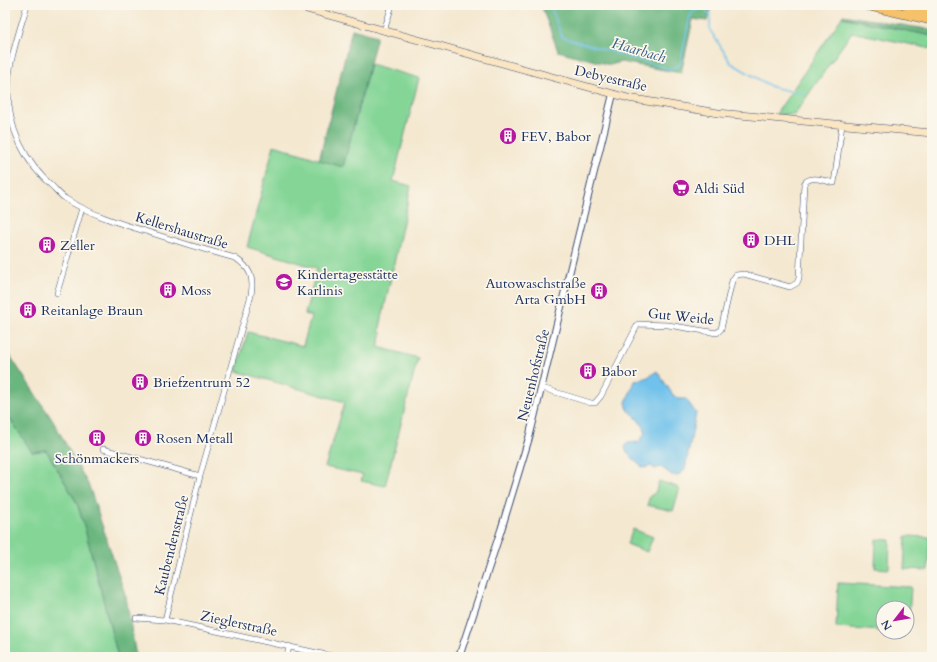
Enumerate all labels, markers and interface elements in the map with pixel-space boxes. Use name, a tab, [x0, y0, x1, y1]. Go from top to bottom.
water label: Haarbach	[610, 33, 669, 67]
street label: Debyestraße	[573, 61, 649, 96]
building icon: FEV, Babor	[498, 126, 518, 146]
place label: FEV, Babor	[521, 127, 592, 146]
supermarket icon: Aldi Süd	[671, 178, 691, 198]
place label: Aldi Süd	[694, 179, 745, 198]
street label: Kellershaustraße	[133, 207, 231, 254]
building icon: DHL	[741, 230, 761, 250]
place label: DHL	[764, 231, 796, 250]
building icon: Zeller	[37, 235, 57, 255]
place label: Zeller	[60, 236, 96, 255]
place label: Kindertagesstätte Karlinis	[297, 265, 398, 300]
school or university icon: Kindertagesstätte Karlinis	[274, 272, 294, 292]
place label: Autowaschstraße Arta GmbH	[485, 274, 586, 309]
building icon: Moss	[158, 280, 178, 300]
place label: Moss	[181, 281, 211, 300]
building icon: Autowaschstraße Arta GmbH	[589, 281, 609, 301]
building icon: Reitanlage Braun	[18, 300, 38, 320]
place label: Reitanlage Braun	[41, 301, 143, 320]
street label: Gut Weide	[647, 304, 715, 329]
street label: Neuenhofstraße	[513, 327, 554, 423]
building icon: Babor	[578, 361, 598, 381]
place label: Babor	[601, 362, 638, 381]
building icon: Briefzentrum 52	[130, 372, 150, 392]
place label: Briefzentrum 52	[153, 373, 250, 392]
building icon: Schönmackers	[87, 428, 107, 448]
building icon: Rosen Metall	[133, 428, 153, 448]
place label: Rosen Metall	[156, 429, 234, 448]
place label: Schönmackers	[55, 449, 140, 468]
street label: Kaubendenstraße	[150, 493, 193, 597]
north arrow	[875, 600, 915, 640]
street label: Zieglerstraße	[199, 606, 279, 641]
text: N	[878, 617, 896, 633]

